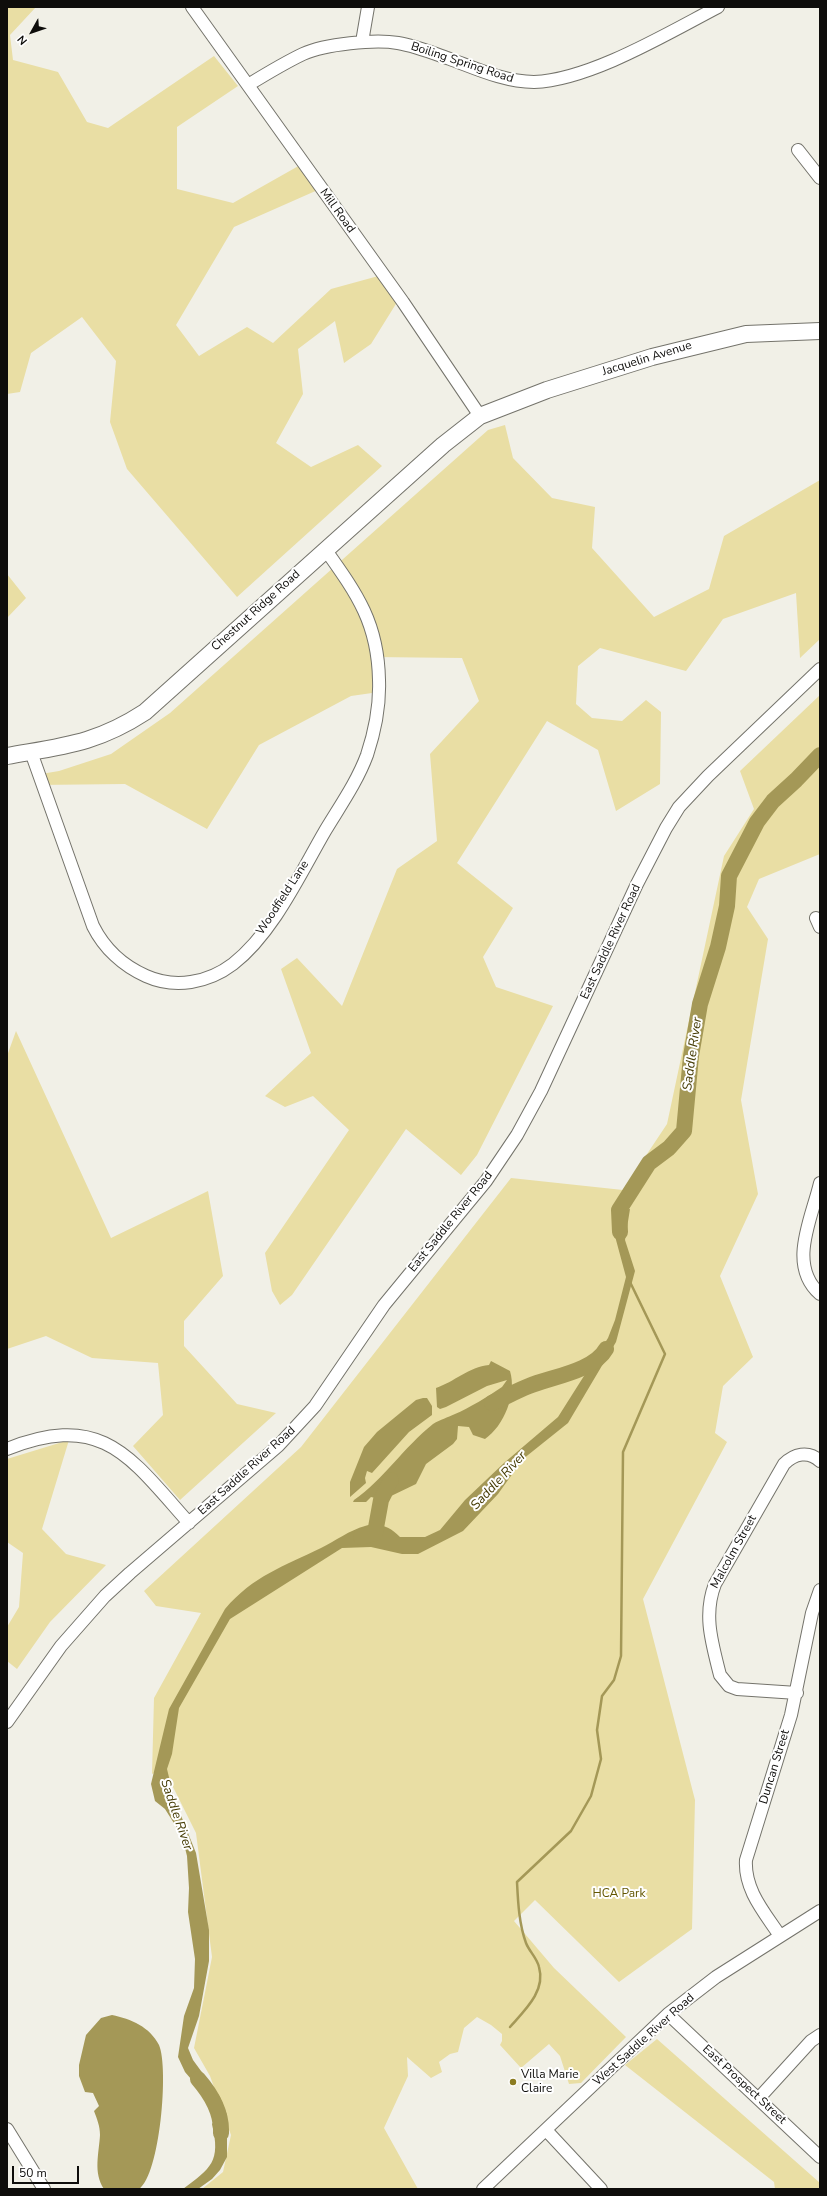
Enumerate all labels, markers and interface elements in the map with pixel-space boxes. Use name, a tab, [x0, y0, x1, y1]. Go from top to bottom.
north arrow	[12, 12, 52, 52]
text: N	[14, 32, 31, 48]
street label: Boiling Spring Road	[409, 40, 515, 86]
street label: Mill Road	[316, 186, 358, 236]
street label: Jacquelin Avenue	[600, 339, 694, 379]
street label: Chestnut Ridge Road	[209, 567, 303, 655]
street label: Woodfield Lane	[254, 858, 312, 938]
street label: East Saddle River Road	[578, 882, 644, 1002]
water label: Saddle River	[680, 1016, 706, 1092]
street label: East Saddle River Road	[406, 1169, 496, 1275]
street label: East Saddle River Road	[196, 1424, 298, 1518]
water label: Saddle River	[468, 1449, 530, 1513]
street label: Malcolm Street	[708, 1513, 760, 1591]
street label: Duncan Street	[757, 1728, 793, 1806]
water label: Saddle River	[157, 1777, 195, 1853]
park label: HCA Park	[593, 1887, 645, 1901]
street label: West Saddle River Road	[590, 1991, 698, 2089]
street label: East Prospect Street	[699, 2042, 789, 2128]
place label: Villa Marie Claire	[521, 2068, 579, 2096]
marker: Villa Marie Claire	[508, 2077, 518, 2087]
scale bar	[14, 2158, 81, 2184]
text: 50 m	[19, 2165, 47, 2181]

